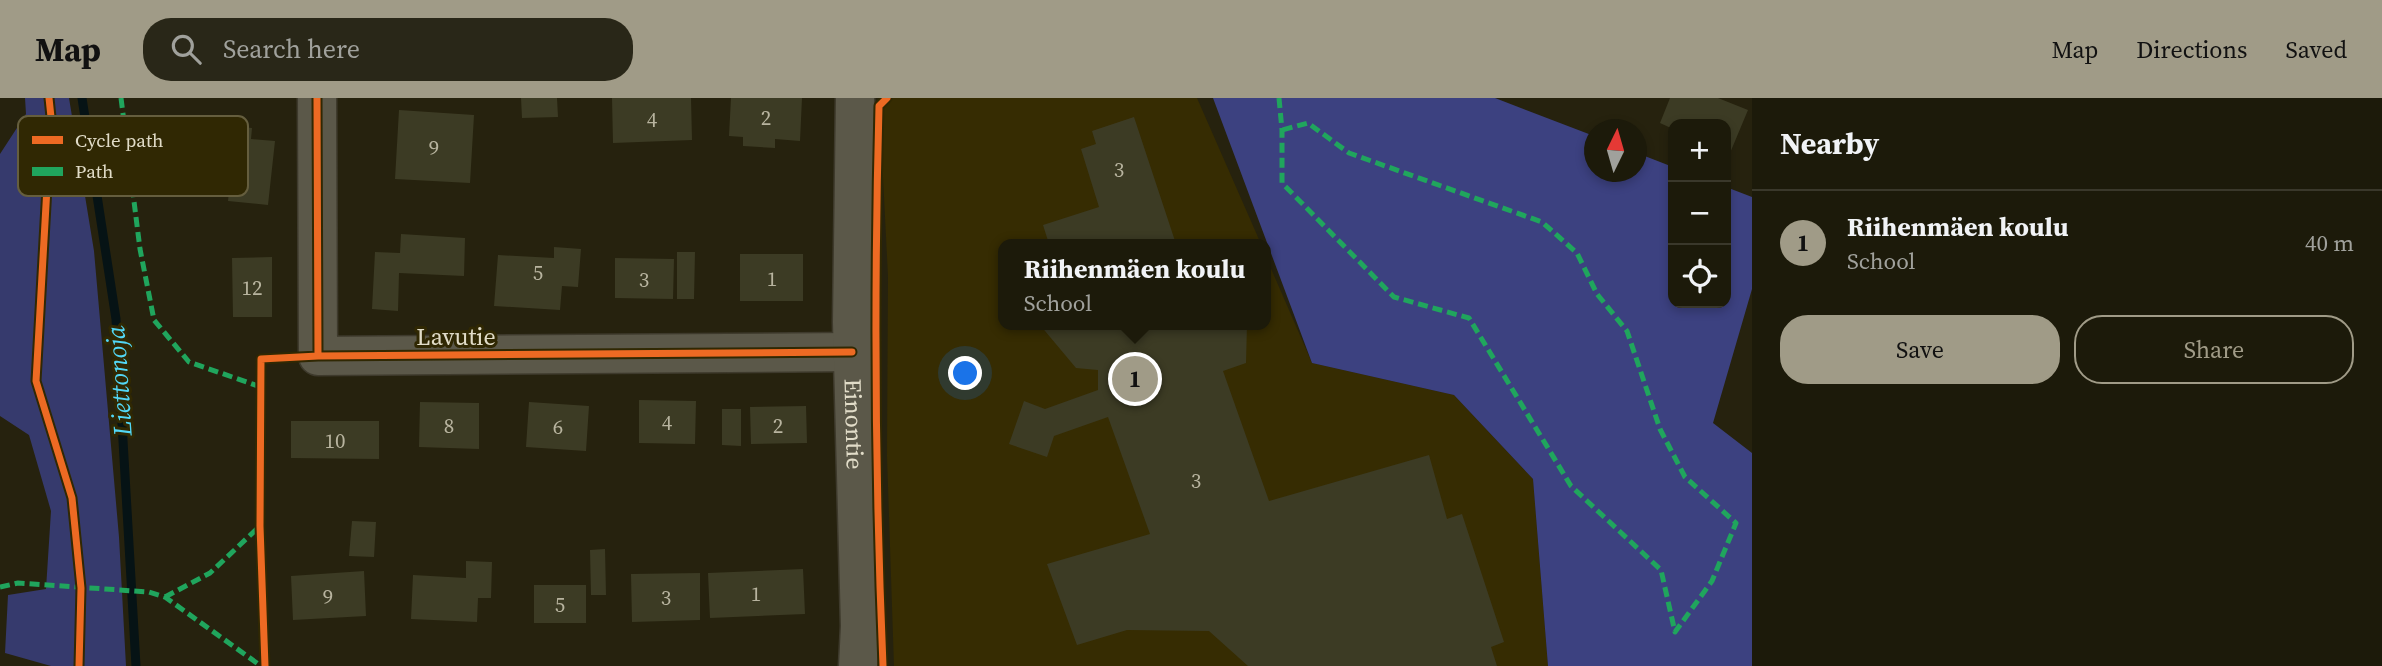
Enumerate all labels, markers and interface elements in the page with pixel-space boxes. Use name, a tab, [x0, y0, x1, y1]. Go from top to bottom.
search box	[143, 18, 633, 81]
text: Map	[35, 27, 101, 72]
icon: search	[167, 30, 205, 68]
text: Search here	[223, 31, 360, 67]
text: Map	[2051, 33, 2098, 66]
text: Directions	[2136, 33, 2247, 66]
text: Saved	[2285, 33, 2347, 66]
house number: 2	[761, 103, 771, 132]
house number: 4	[647, 105, 658, 134]
legend	[18, 116, 248, 196]
north arrow	[1584, 119, 1647, 182]
map controls	[1668, 119, 1731, 308]
button: +	[1668, 119, 1731, 182]
text: Nearby	[1780, 123, 1879, 164]
text: Cycle path	[75, 127, 164, 153]
house number: 9	[429, 133, 439, 162]
house number: 3	[1114, 155, 1124, 184]
text: Path	[75, 158, 113, 184]
button: −	[1668, 182, 1731, 245]
text: Riihenmäen koulu	[1847, 209, 2069, 245]
text: 1	[1797, 227, 1809, 259]
text: 40 m	[2305, 227, 2354, 259]
popup	[998, 239, 1271, 330]
button: locate	[1668, 245, 1731, 308]
text: School	[1847, 245, 1915, 277]
text: Riihenmäen koulu	[1024, 251, 1245, 287]
house number: 5	[533, 258, 543, 287]
house number: 1	[767, 264, 777, 293]
house number: 3	[639, 265, 649, 294]
house number: 12	[242, 273, 263, 302]
text: School	[1024, 287, 1092, 319]
button: Save	[1780, 315, 2060, 384]
button: Share	[2074, 315, 2354, 384]
street label: Lavutie	[416, 320, 496, 353]
water label: Liettonoja	[97, 324, 141, 438]
pin: 1	[1112, 353, 1158, 405]
your location	[948, 356, 982, 390]
street label: Einontie	[837, 378, 872, 470]
house number: 4	[662, 408, 673, 437]
house number: 8	[444, 411, 454, 440]
house number: 2	[773, 411, 783, 440]
house number: 6	[553, 412, 563, 441]
house number: 10	[325, 426, 346, 455]
house number: 3	[1191, 466, 1201, 495]
house number: 1	[751, 579, 761, 608]
house number: 9	[323, 582, 333, 611]
house number: 3	[661, 583, 671, 612]
house number: 5	[555, 590, 565, 619]

